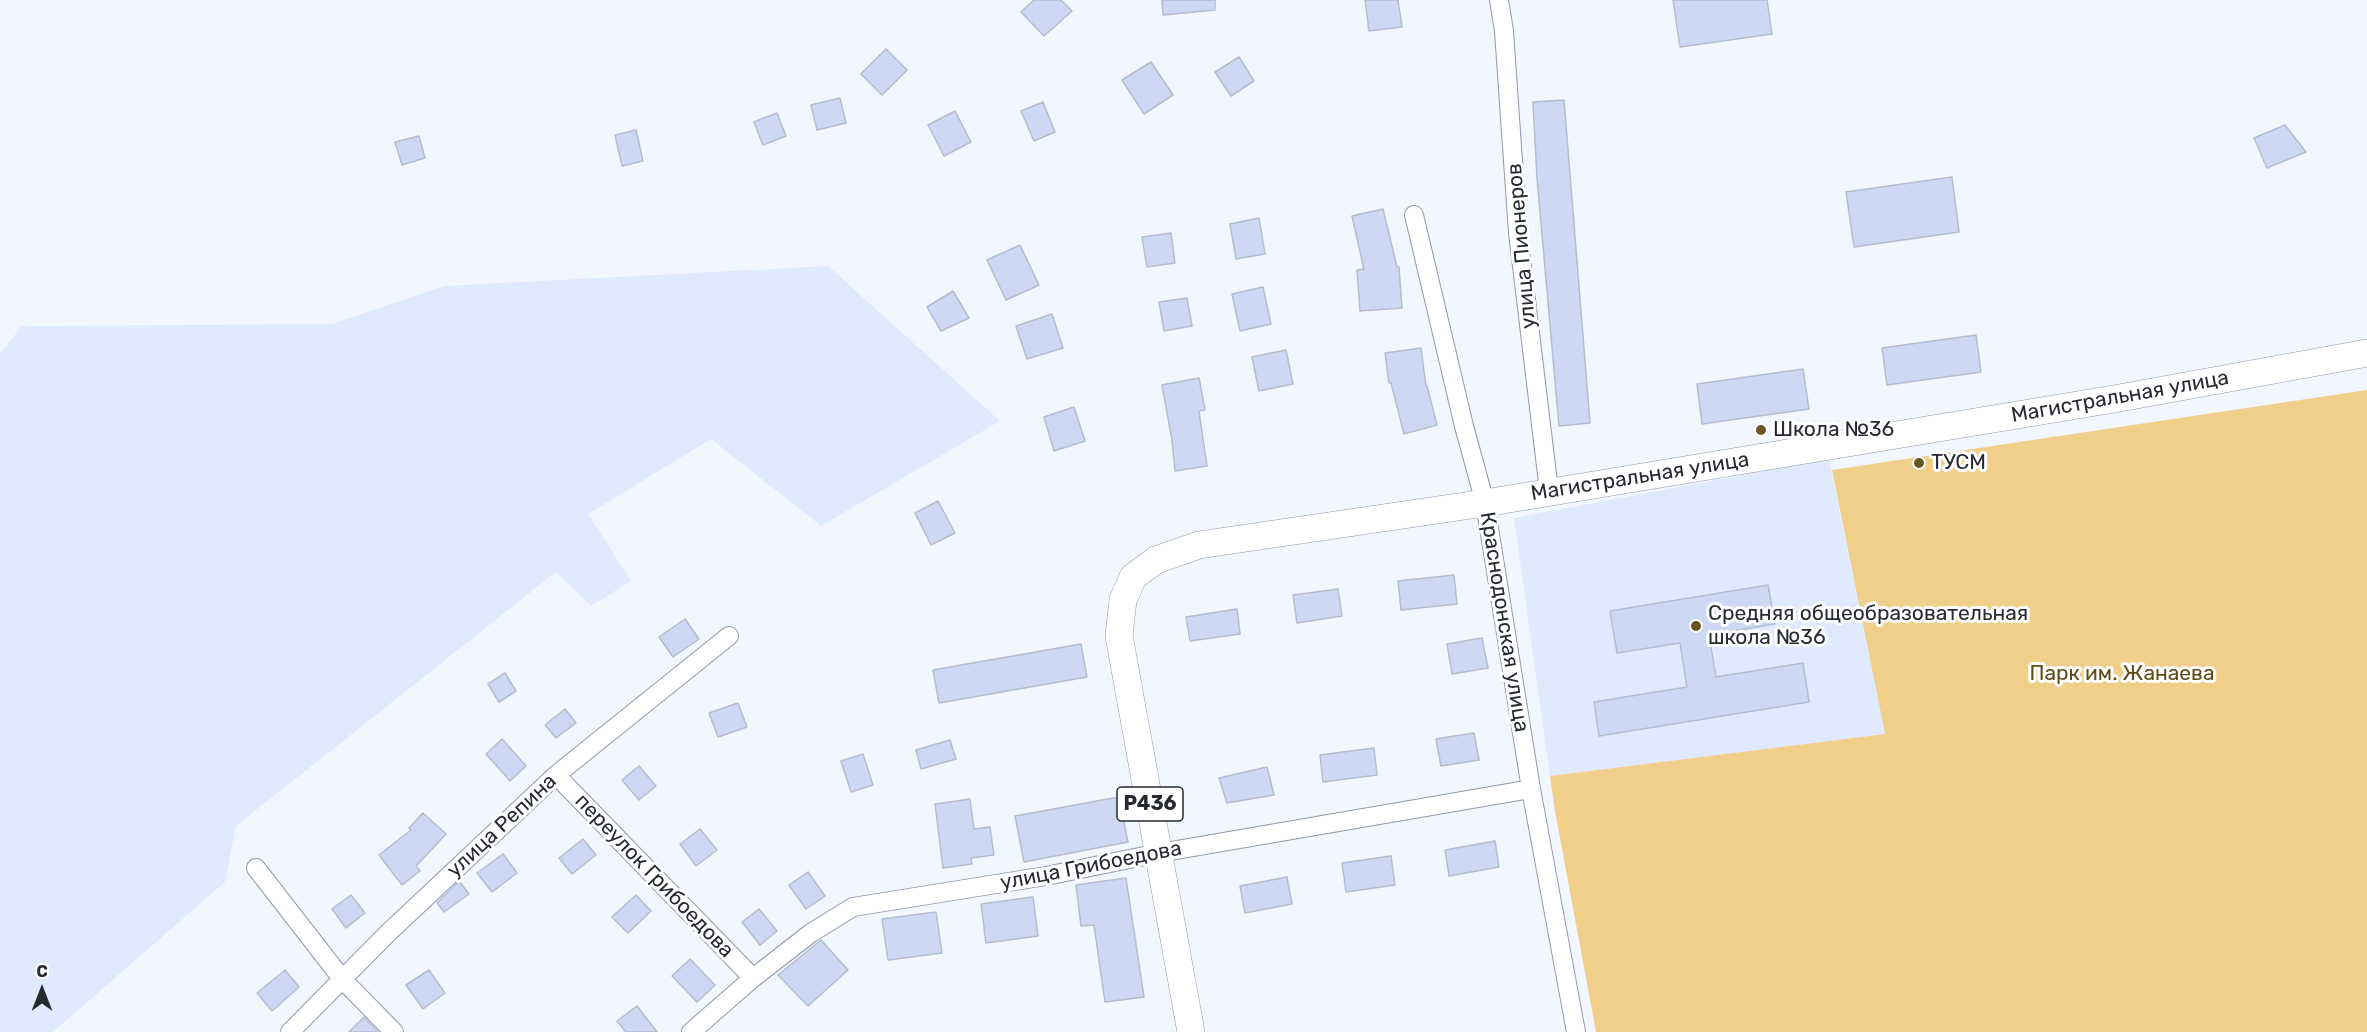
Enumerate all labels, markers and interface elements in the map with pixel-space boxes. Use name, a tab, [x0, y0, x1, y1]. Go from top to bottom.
street label: улица Пионеров	[1502, 162, 1542, 330]
street label: Магистральная улица	[2009, 365, 2231, 429]
place label: Школа №36	[1773, 417, 1894, 443]
marker: Школа №36	[1754, 423, 1768, 437]
street label: Магистральная улица	[1529, 447, 1751, 507]
place label: ТУСМ	[1931, 450, 1986, 476]
marker: ТУСМ	[1912, 456, 1926, 470]
street label: Краснодонская улица	[1474, 510, 1534, 734]
place label: Средняя общеобразовательная школа №36	[1708, 601, 2028, 651]
marker: Средняя общеобразовательная школа №36	[1689, 619, 1703, 633]
park label: Парк им. Жанаева	[2030, 661, 2214, 687]
street label: улица Репина	[442, 769, 562, 883]
road number: P436	[1117, 787, 1183, 821]
street label: переулок Грибоедова	[569, 789, 739, 963]
street label: улица Грибоедова	[998, 836, 1184, 896]
north arrow	[12, 960, 72, 1020]
text: С	[36, 962, 48, 981]

